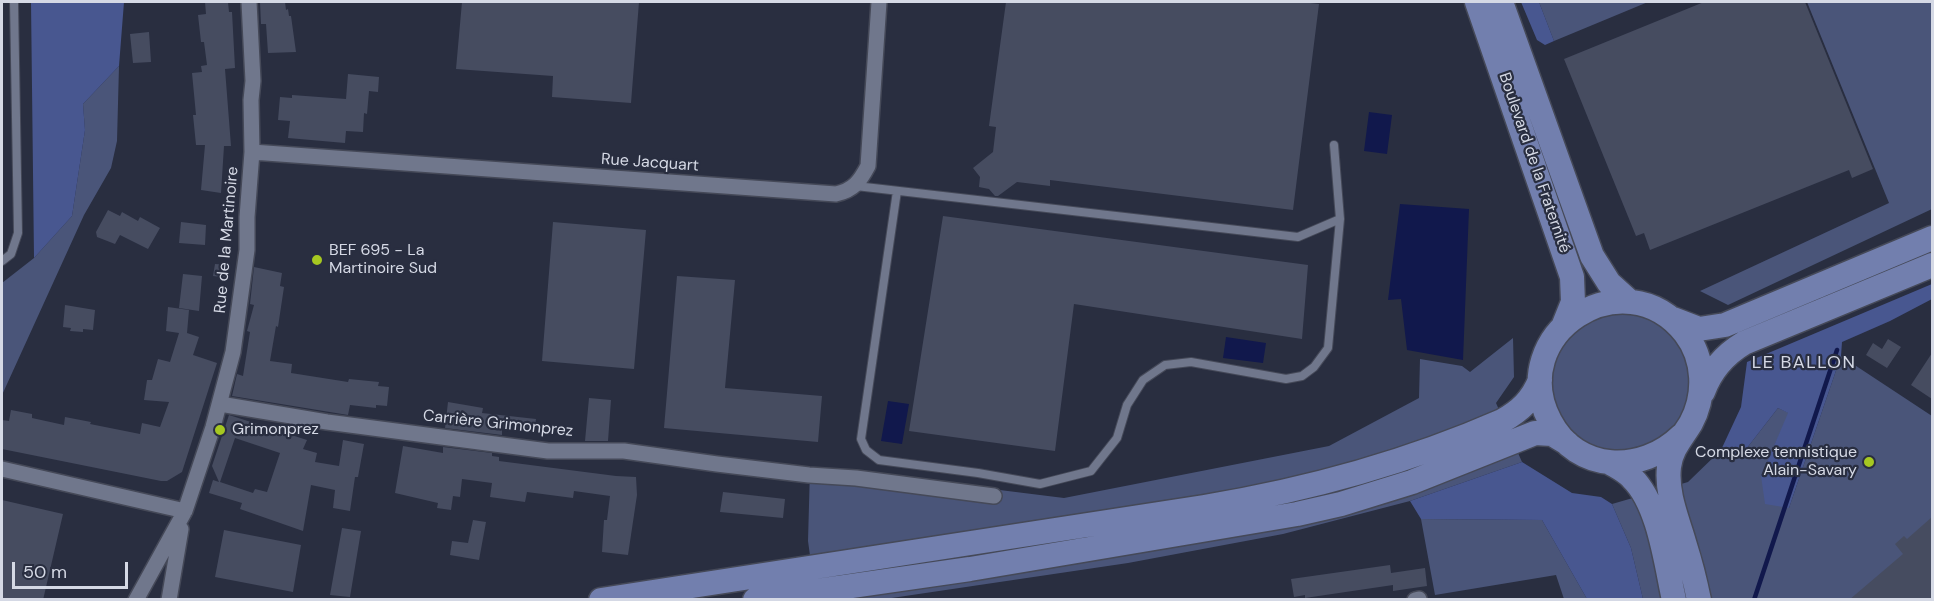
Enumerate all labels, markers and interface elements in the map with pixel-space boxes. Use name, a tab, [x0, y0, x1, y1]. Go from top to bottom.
street label: Boulevard de la Fraternité	[1494, 70, 1574, 256]
street label: Rue Jacquart	[600, 150, 700, 176]
street label: Rue de la Martinoire	[211, 166, 243, 314]
place label: BEF 695 - La Martinoire Sud	[329, 241, 437, 279]
marker: BEF 695 - La Martinoire Sud	[310, 253, 324, 267]
district label: LE BALLON	[1752, 352, 1856, 374]
street label: Carrière Grimonprez	[422, 407, 574, 441]
place label: Grimonprez	[232, 420, 319, 440]
marker: Grimonprez	[213, 423, 227, 437]
place label: Complexe tennistique Alain-Savary	[1695, 443, 1857, 481]
marker: Complexe tennistique Alain-Savary	[1862, 455, 1876, 469]
scale bar	[15, 550, 130, 588]
text: 50 m	[23, 560, 67, 584]

